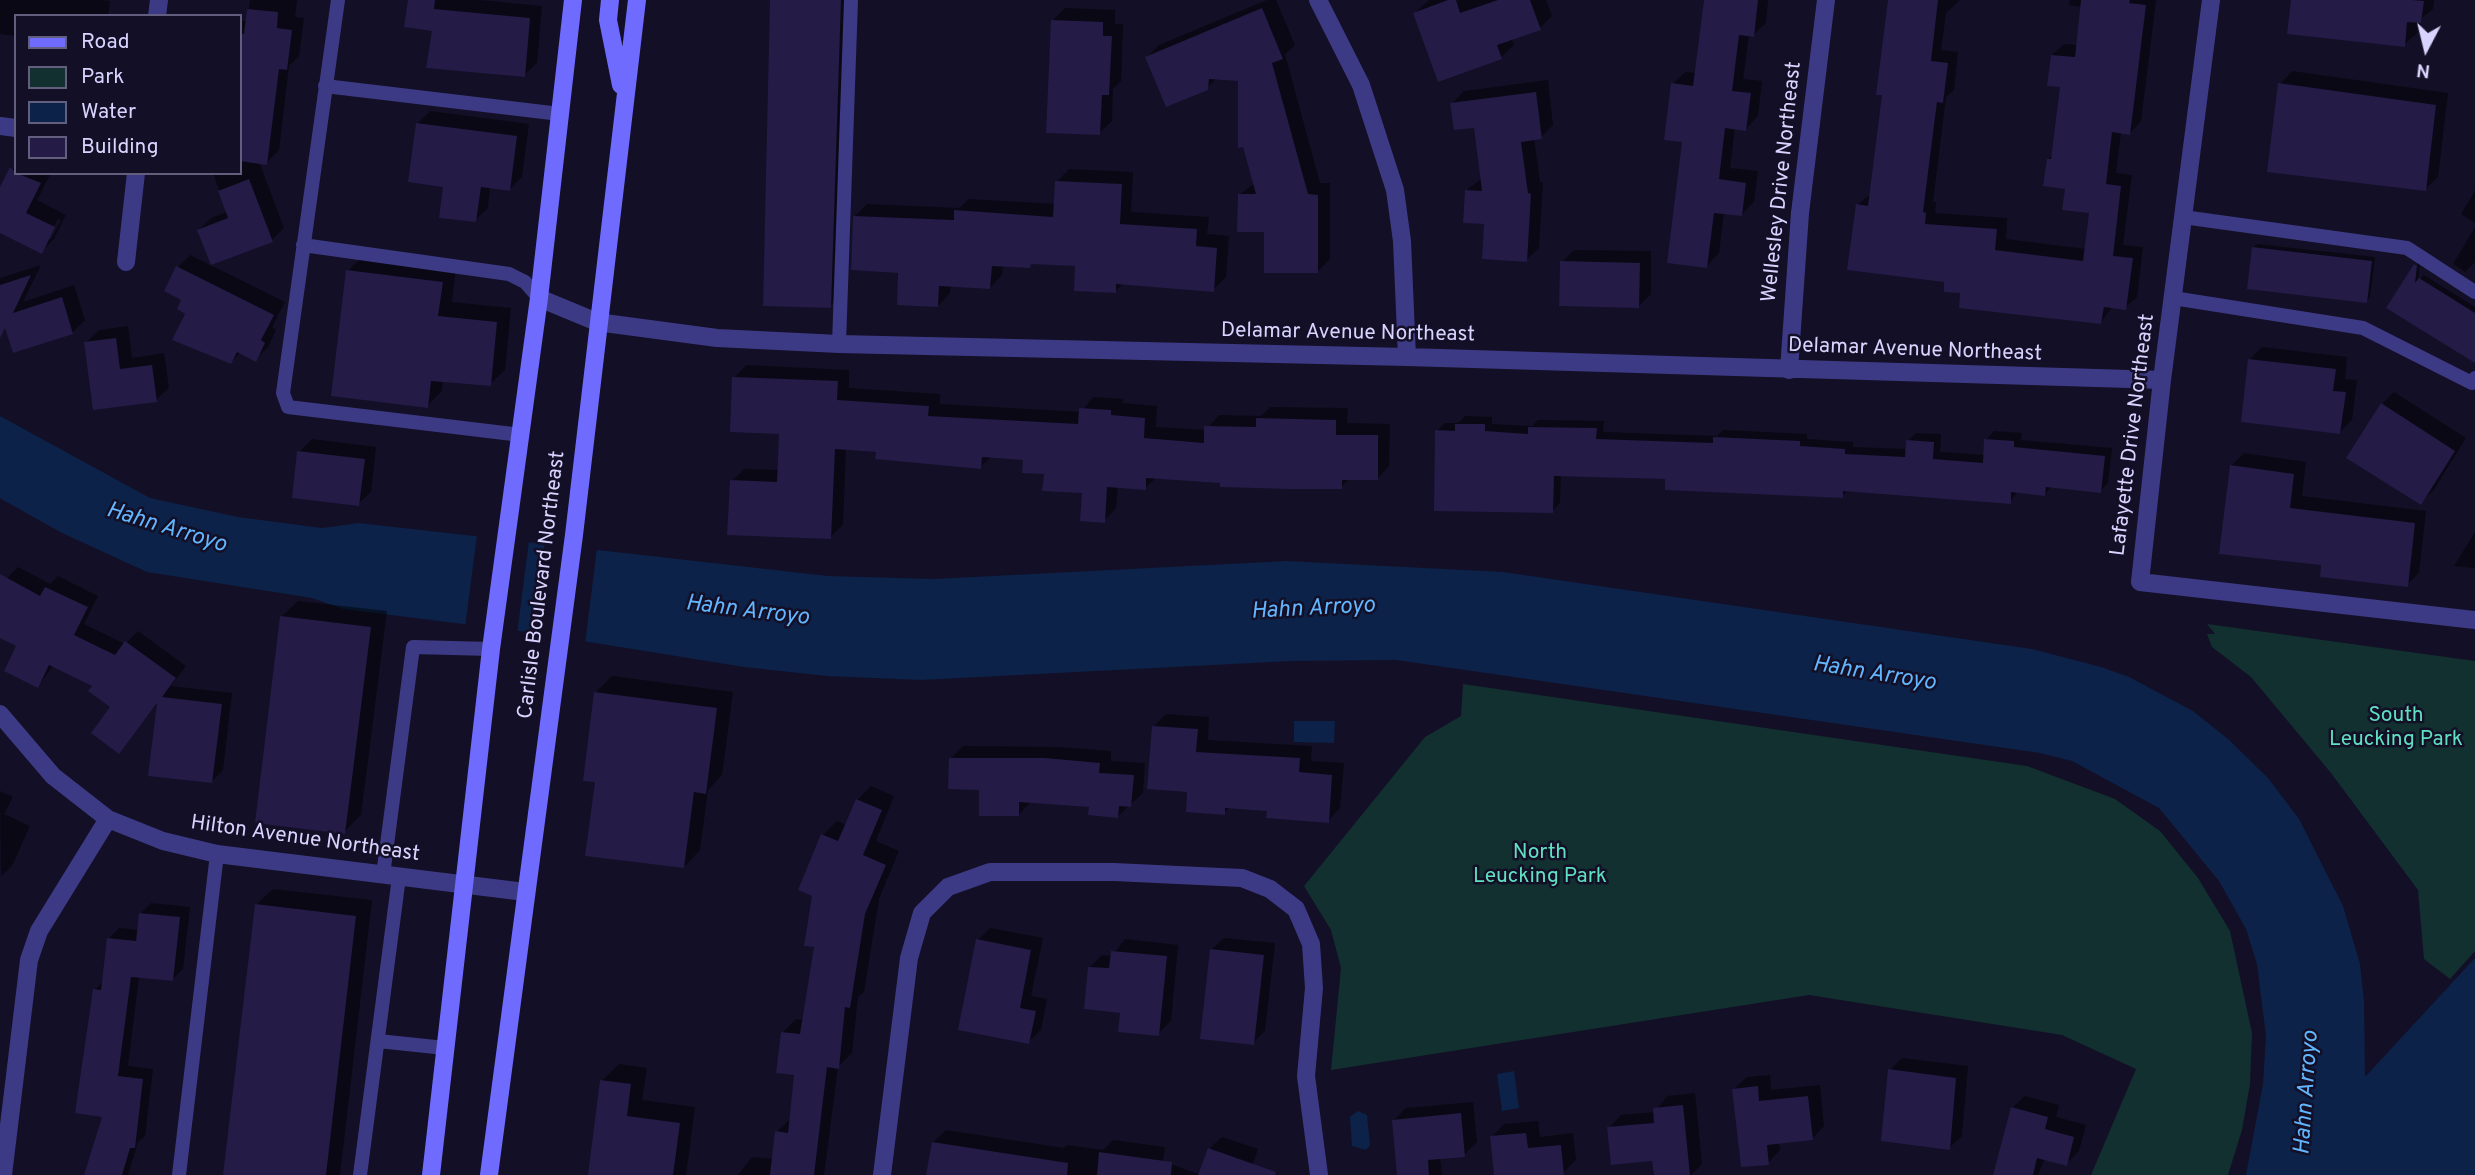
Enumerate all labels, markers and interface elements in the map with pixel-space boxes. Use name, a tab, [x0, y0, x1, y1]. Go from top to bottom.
legend	[14, 14, 242, 175]
north arrow	[2391, 14, 2461, 84]
text: Road	[81, 29, 130, 56]
text: N	[2415, 57, 2432, 83]
street label: Wellesley Drive Northeast	[1758, 60, 1808, 304]
text: Park	[81, 64, 124, 91]
text: Water	[81, 99, 136, 126]
text: Building	[81, 134, 159, 161]
street label: Lafayette Drive Northeast	[2107, 313, 2161, 557]
street label: Delamar Avenue Northeast	[1221, 319, 1475, 349]
street label: Delamar Avenue Northeast	[1788, 334, 2042, 368]
street label: Carlisle Boulevard Northeast	[514, 450, 572, 720]
water label: Hahn Arroyo	[103, 498, 229, 560]
water label: Hahn Arroyo	[684, 591, 810, 633]
water label: Hahn Arroyo	[1250, 593, 1376, 627]
water label: Hahn Arroyo	[1811, 652, 1937, 698]
park label: South Leucking Park	[2329, 704, 2463, 754]
street label: Hilton Avenue Northeast	[189, 811, 421, 869]
park label: North Leucking Park	[1473, 841, 1607, 891]
water label: Hahn Arroyo	[2290, 1030, 2326, 1156]

